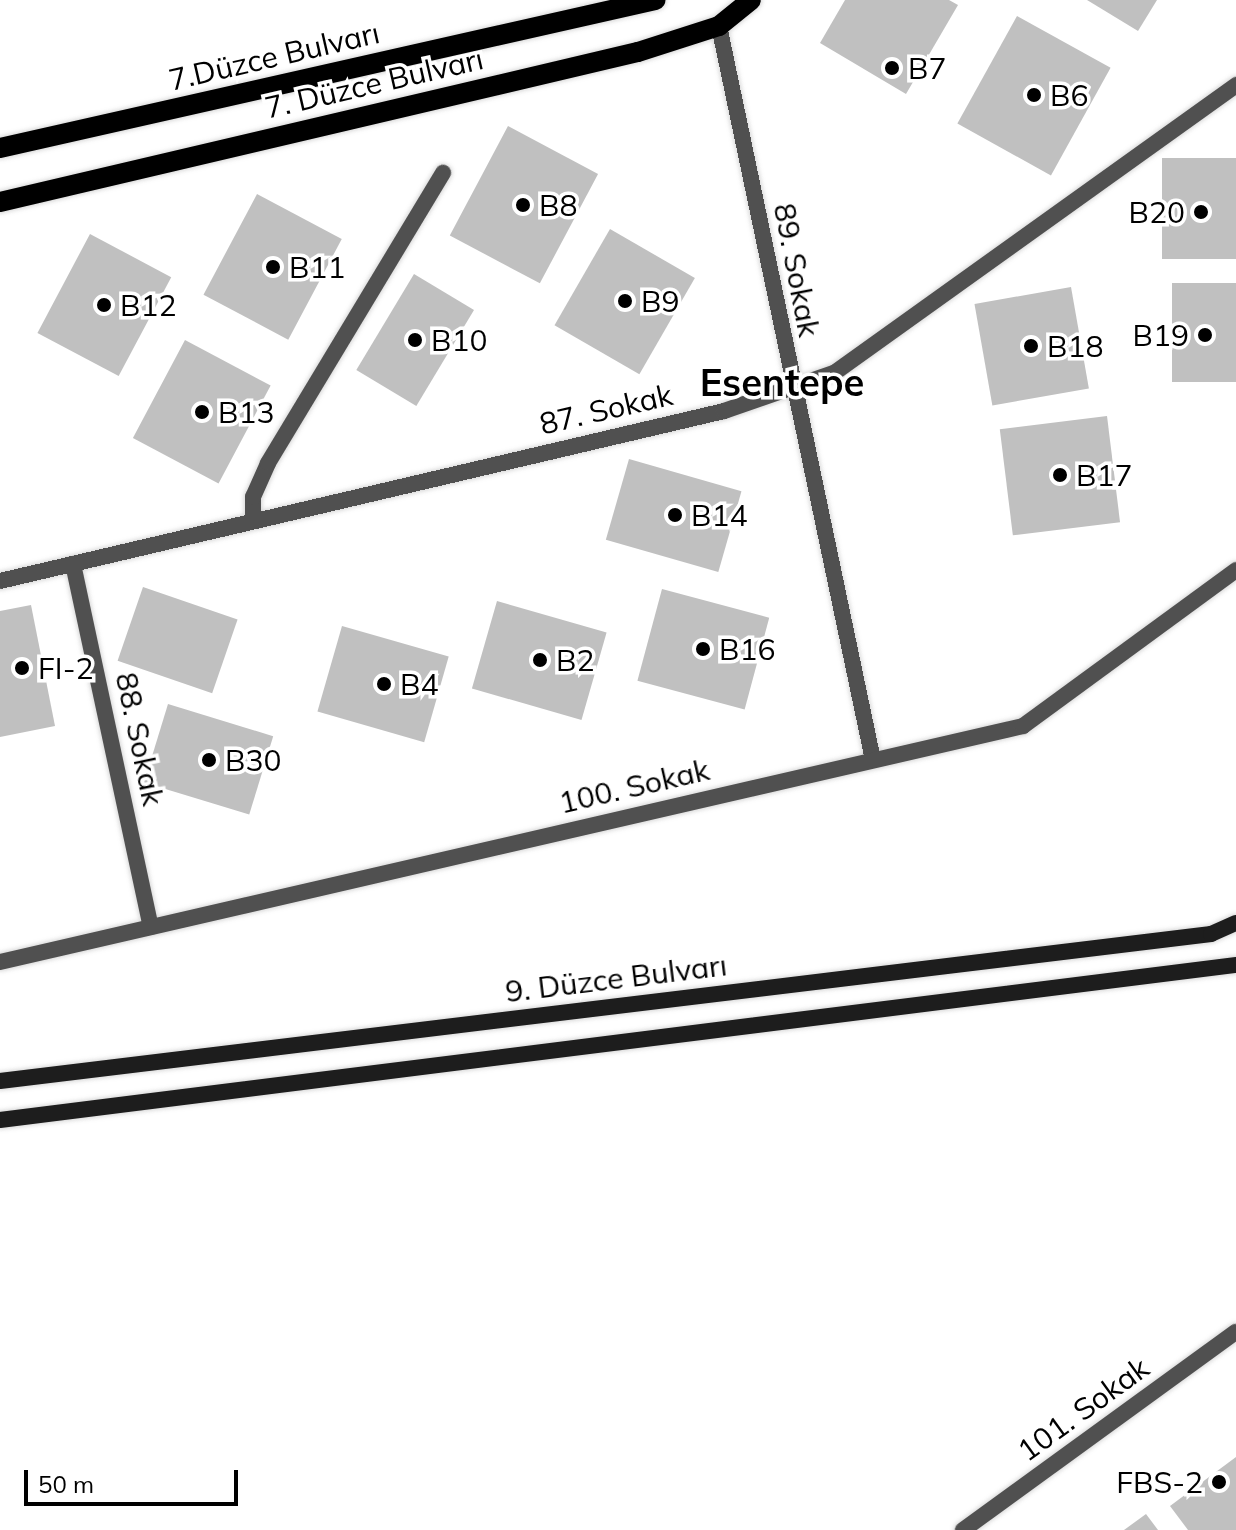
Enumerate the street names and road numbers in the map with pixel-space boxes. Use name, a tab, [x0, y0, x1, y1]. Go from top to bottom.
street label: 7.Düzce Bulvarı	[165, 14, 383, 98]
street label: 7. Düzce Bulvarı	[261, 40, 487, 126]
street label: 89. Sokak	[766, 200, 828, 340]
street label: 87. Sokak	[536, 376, 676, 442]
street label: 88. Sokak	[108, 669, 172, 809]
street label: 100. Sokak	[555, 751, 713, 821]
street label: 9. Düzce Bulvarı	[503, 947, 729, 1009]
street label: 101. Sokak	[1010, 1349, 1156, 1469]

